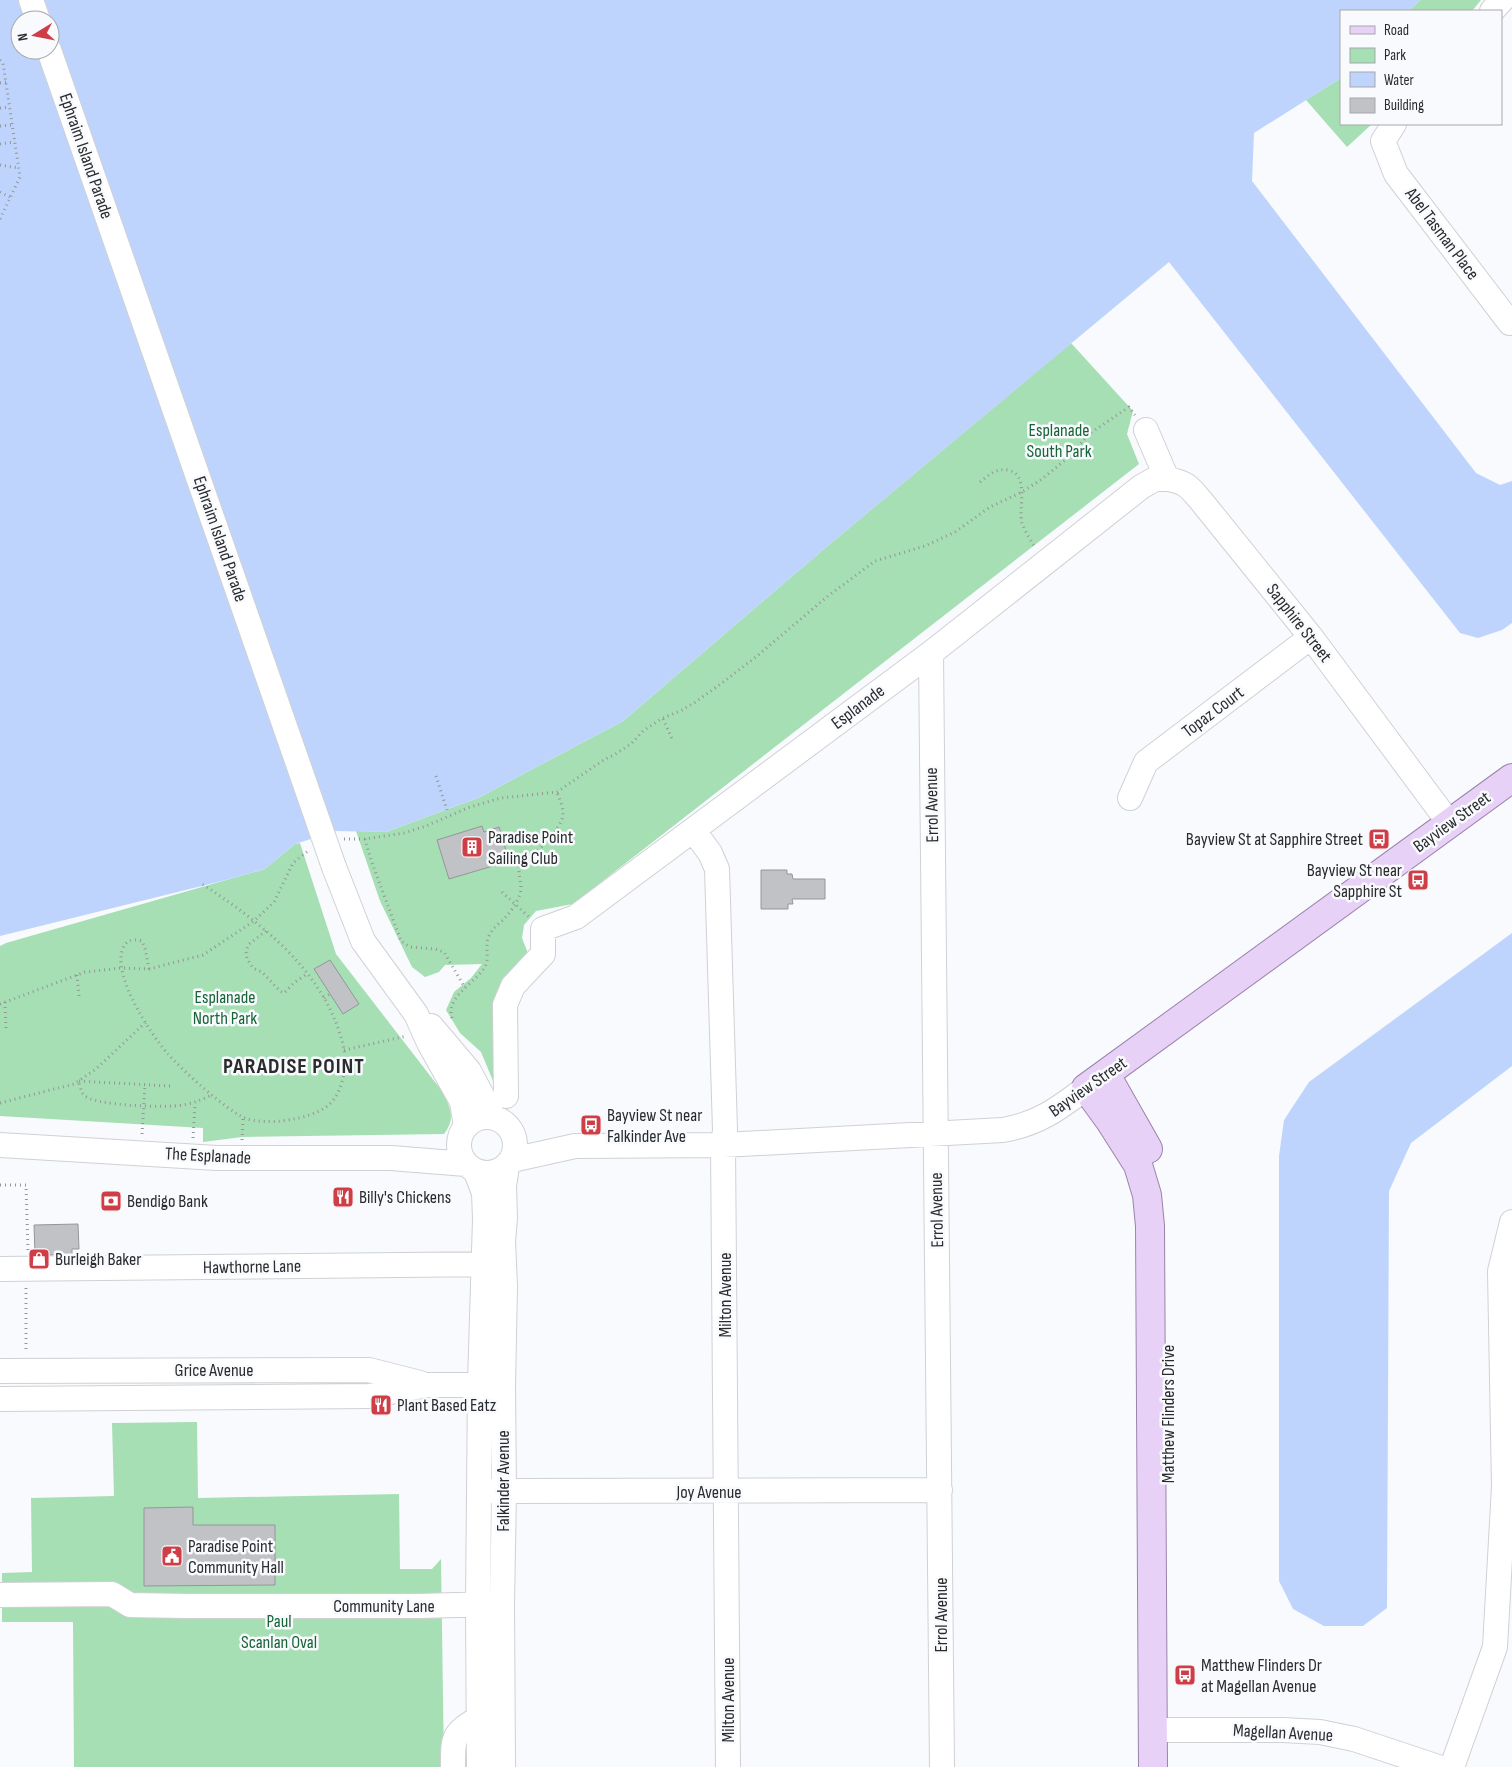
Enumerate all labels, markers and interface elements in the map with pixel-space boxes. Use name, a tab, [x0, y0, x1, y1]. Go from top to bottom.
north arrow	[10, 10, 60, 60]
legend	[1340, 10, 1502, 125]
text: Road	[1384, 21, 1409, 40]
text: N	[14, 32, 32, 42]
text: Park	[1384, 46, 1406, 65]
text: Water	[1384, 71, 1415, 90]
street label: Ephraim Island Parade	[55, 90, 117, 222]
text: Building	[1384, 96, 1424, 115]
street label: Abel Tasman Place	[1400, 183, 1483, 284]
park label: Esplanade South Park	[1026, 420, 1092, 462]
street label: Ephraim Island Parade	[189, 473, 251, 605]
street label: Sapphire Street	[1262, 580, 1336, 667]
street label: Esplanade	[827, 680, 889, 734]
street label: Topaz Court	[1178, 682, 1248, 742]
street label: Errol Avenue	[921, 767, 943, 843]
street label: Bayview Street	[1409, 787, 1495, 857]
place label: Paradise Point Sailing Club	[488, 827, 574, 869]
bus stop icon: Bayview St at Sapphire Street	[1367, 827, 1391, 851]
place label: Bayview St at Sapphire Street	[1186, 829, 1364, 850]
building icon: Paradise Point Sailing Club	[460, 835, 484, 859]
place label: Bayview St near Sapphire St	[1307, 860, 1403, 902]
bus stop icon: Bayview St near Sapphire St	[1406, 868, 1430, 892]
park label: Esplanade North Park	[193, 987, 257, 1029]
street label: Bayview Street	[1045, 1052, 1131, 1121]
district label: PARADISE POINT	[223, 1053, 365, 1080]
place label: Bayview St near Falkinder Ave	[607, 1105, 702, 1147]
bus stop icon: Bayview St near Falkinder Ave	[579, 1113, 603, 1137]
street label: The Esplanade	[165, 1143, 251, 1169]
street label: Errol Avenue	[926, 1172, 948, 1248]
restaurant icon: Billy's Chickens	[331, 1185, 355, 1209]
place label: Billy's Chickens	[359, 1187, 451, 1208]
bank icon: Bendigo Bank	[99, 1189, 123, 1213]
place label: Bendigo Bank	[127, 1191, 208, 1212]
shop icon: Burleigh Baker	[27, 1247, 51, 1271]
place label: Burleigh Baker	[55, 1249, 141, 1270]
street label: Milton Avenue	[715, 1253, 736, 1337]
street label: Hawthorne Lane	[203, 1256, 301, 1278]
street label: Matthew Flinders Drive	[1158, 1345, 1179, 1483]
street label: Grice Avenue	[175, 1360, 253, 1381]
restaurant icon: Plant Based Eatz	[369, 1393, 393, 1417]
place label: Plant Based Eatz	[397, 1395, 497, 1416]
street label: Falkinder Avenue	[493, 1430, 514, 1532]
street label: Joy Avenue	[676, 1482, 741, 1503]
place label: Paradise Point Community Hall	[188, 1536, 284, 1578]
public building icon: Paradise Point Community Hall	[160, 1544, 184, 1568]
street label: Errol Avenue	[931, 1577, 952, 1653]
street label: Community Lane	[333, 1596, 435, 1617]
park label: Paul Scanlan Oval	[241, 1611, 317, 1653]
place label: Matthew Flinders Dr at Magellan Avenue	[1201, 1655, 1322, 1697]
street label: Milton Avenue	[718, 1658, 739, 1742]
bus stop icon: Matthew Flinders Dr at Magellan Avenue	[1173, 1663, 1197, 1687]
street label: Magellan Avenue	[1232, 1720, 1334, 1746]

